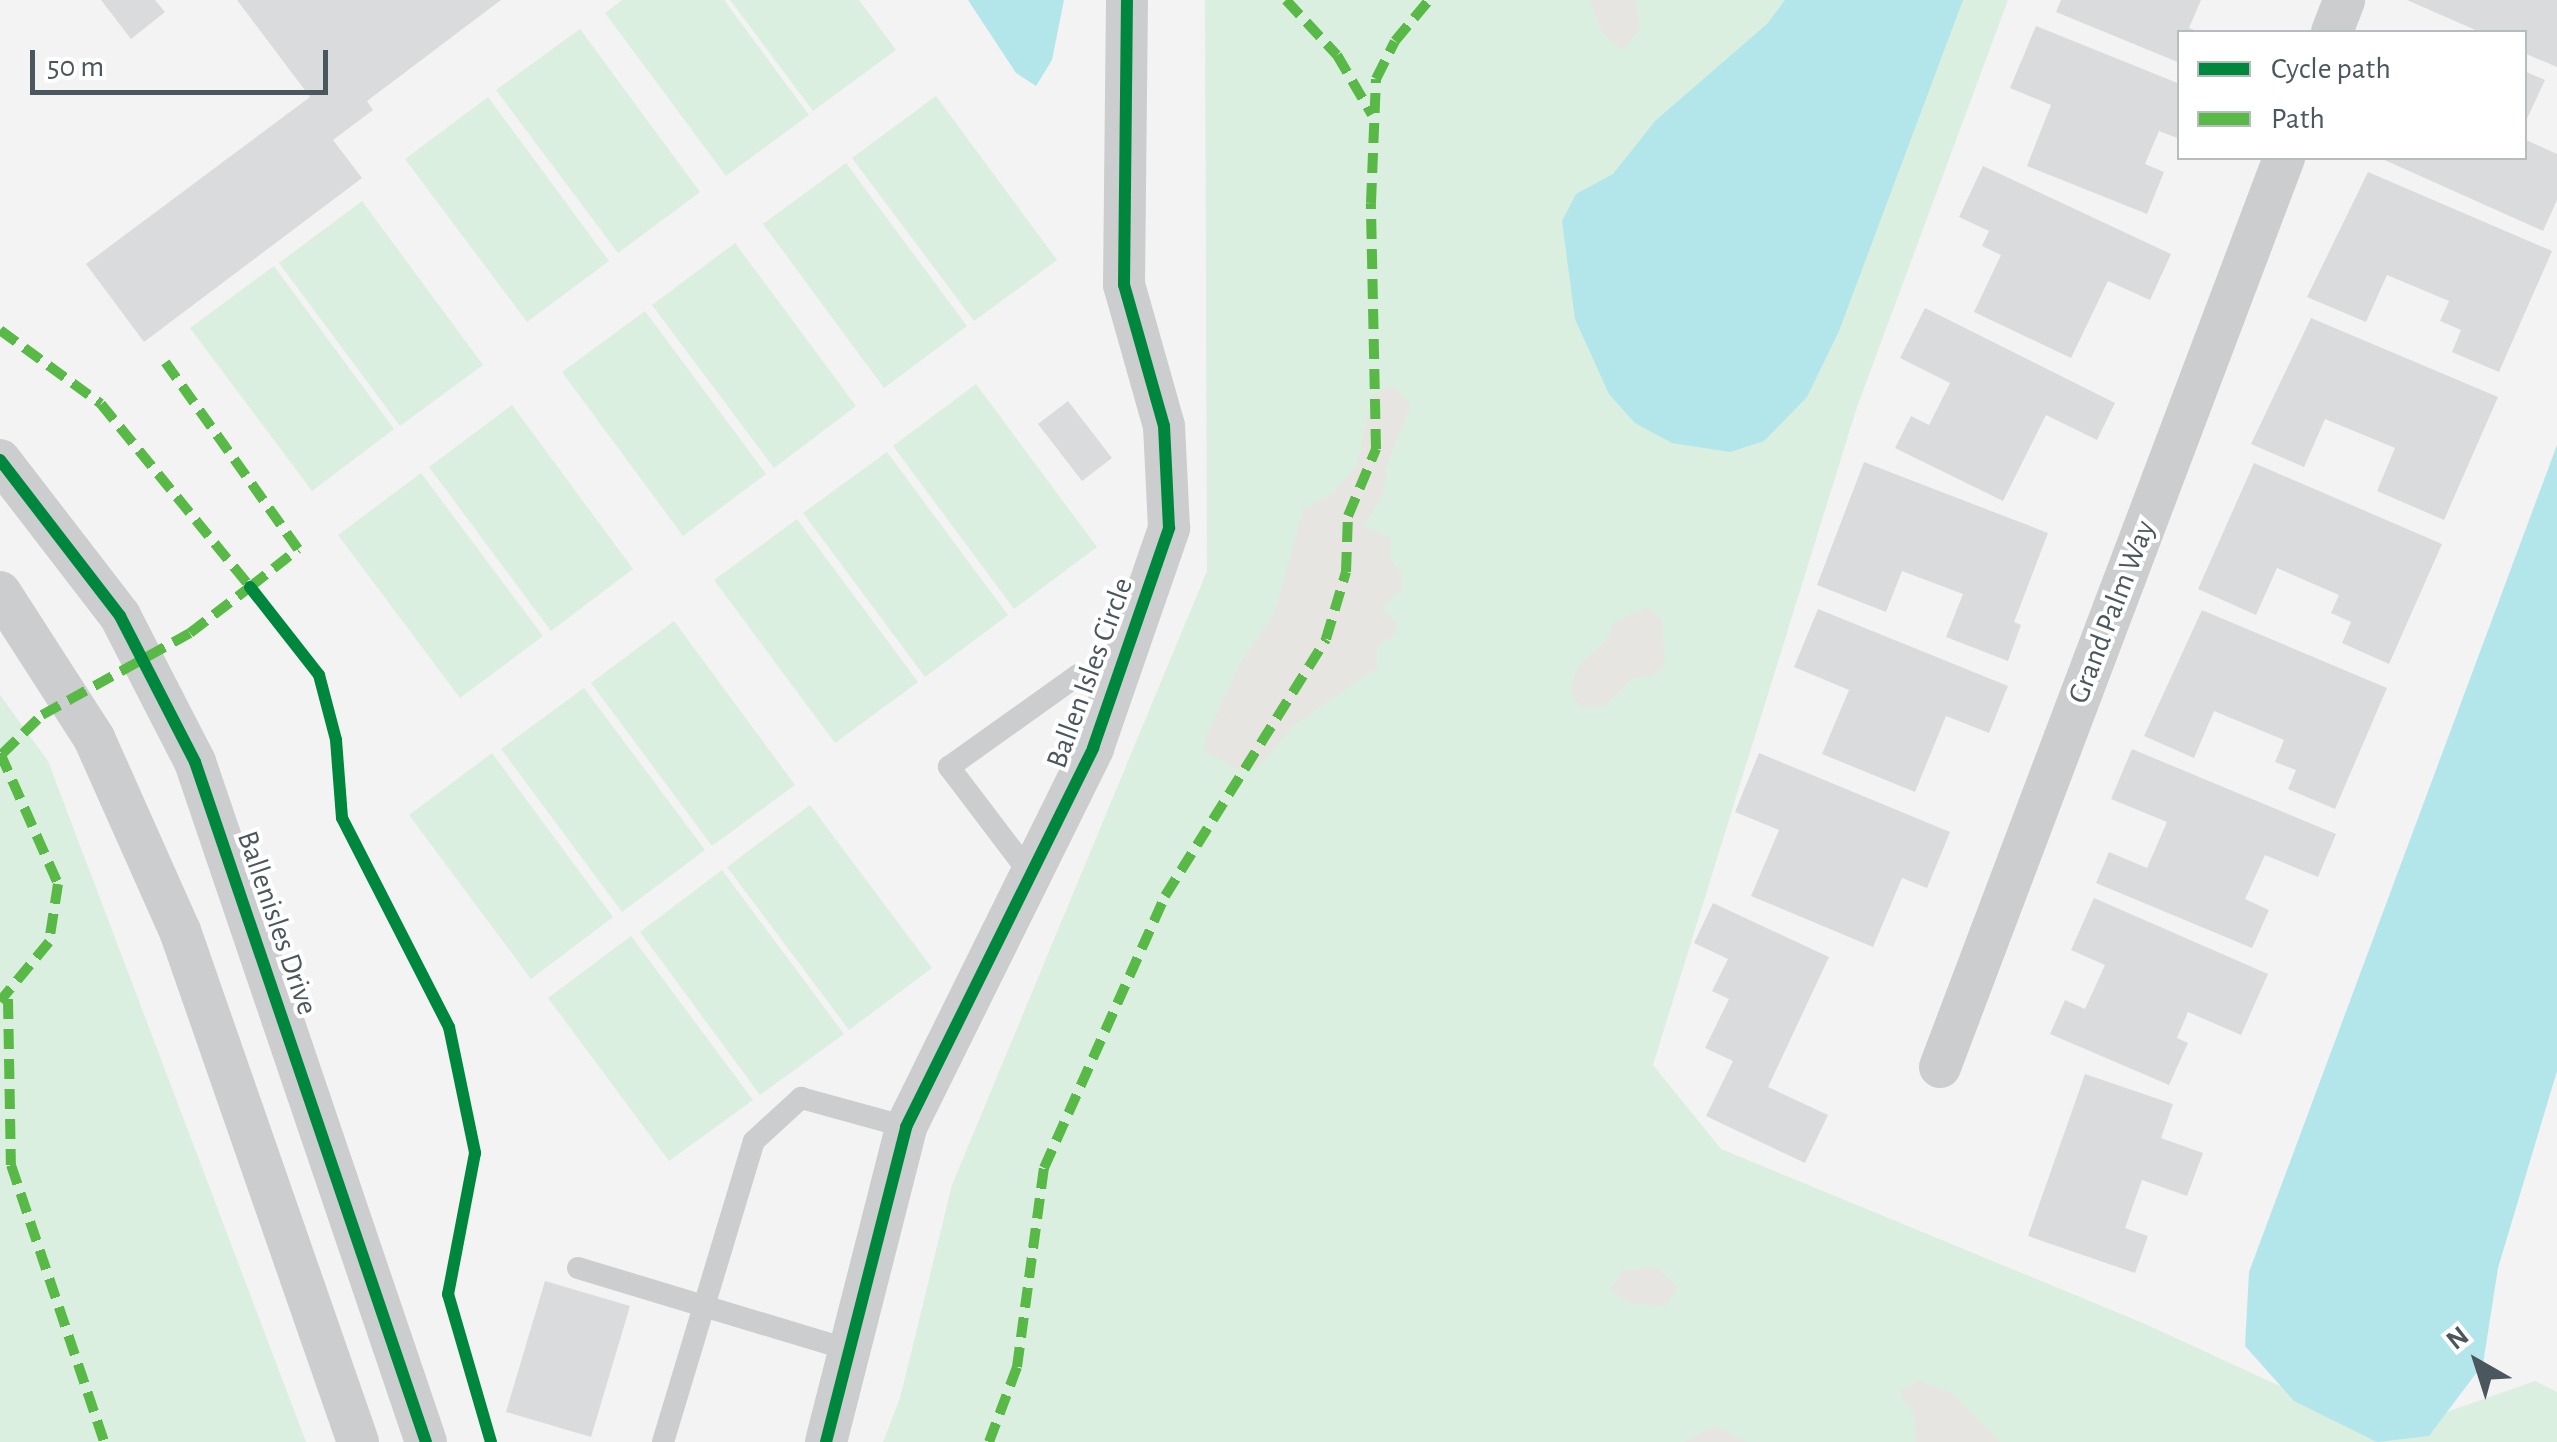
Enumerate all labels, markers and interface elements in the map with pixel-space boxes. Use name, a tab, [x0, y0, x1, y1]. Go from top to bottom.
scale bar	[35, 30, 332, 92]
legend	[2177, 30, 2527, 160]
text: 50 m	[47, 52, 104, 82]
text: Cycle path	[2271, 54, 2391, 84]
text: Path	[2271, 104, 2325, 134]
street label: Grand Palm Way	[2061, 516, 2163, 708]
street label: Ballen Isles Circle	[1039, 573, 1141, 773]
street label: Ballenisles Drive	[229, 826, 325, 1020]
north arrow	[2427, 1312, 2527, 1412]
text: N	[2442, 1322, 2474, 1356]

